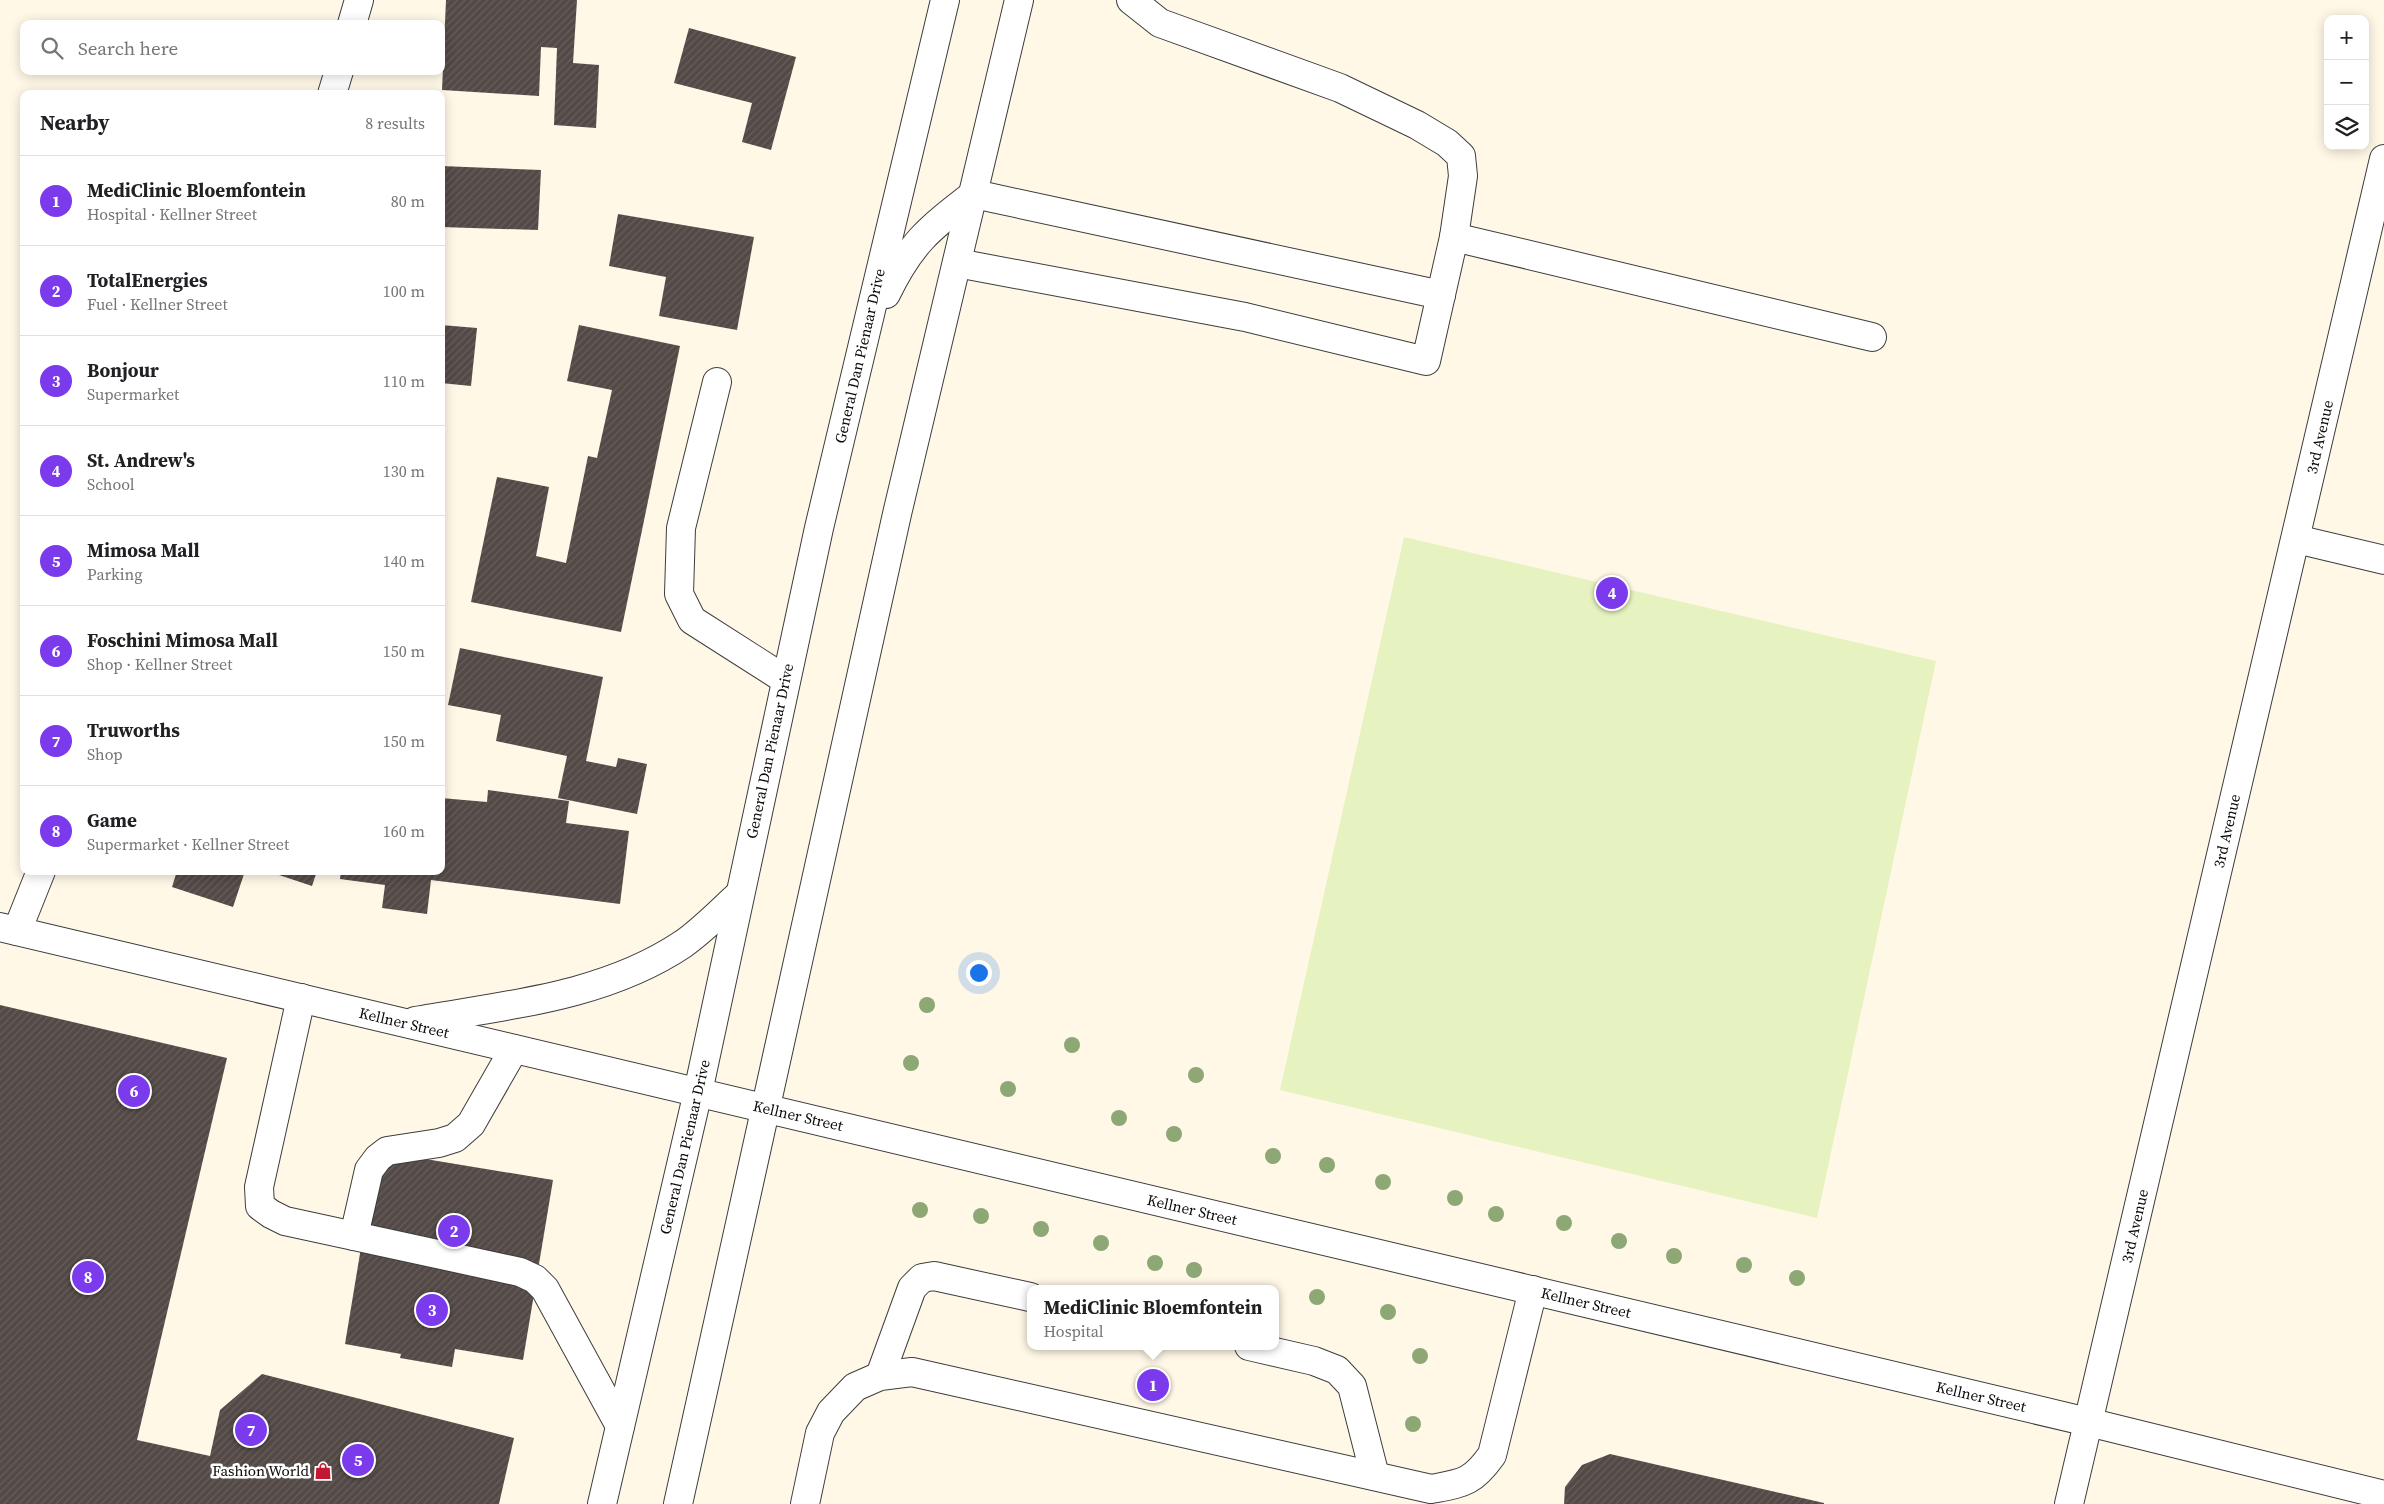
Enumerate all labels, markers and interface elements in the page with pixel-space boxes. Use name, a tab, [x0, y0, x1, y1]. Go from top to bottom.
map controls	[2324, 15, 2369, 150]
button: +	[2324, 15, 2369, 60]
search box	[20, 20, 445, 75]
icon: search	[38, 34, 66, 62]
text: Search here	[78, 35, 178, 61]
button: −	[2324, 60, 2369, 105]
button: layers	[2324, 105, 2369, 150]
text: Nearby	[40, 108, 110, 137]
text: 8 results	[365, 112, 425, 134]
text: MediClinic Bloemfontein	[87, 177, 306, 203]
text: 1	[52, 190, 60, 212]
text: 80 m	[391, 190, 425, 212]
text: Hospital · Kellner Street	[87, 203, 257, 225]
street label: General Dan Pienaar Drive	[829, 266, 890, 445]
text: TotalEnergies	[87, 267, 208, 293]
text: 2	[52, 280, 60, 302]
text: 100 m	[383, 280, 425, 302]
text: Fuel · Kellner Street	[87, 293, 228, 315]
text: Bonjour	[87, 357, 159, 383]
text: 3	[52, 370, 60, 392]
text: 110 m	[383, 370, 425, 392]
text: Supermarket	[87, 383, 179, 405]
street label: 3rd Avenue	[2301, 398, 2338, 476]
text: St. Andrew's	[87, 447, 195, 473]
text: 4	[52, 460, 60, 482]
text: 130 m	[383, 460, 425, 482]
text: School	[87, 473, 135, 495]
text: Mimosa Mall	[87, 537, 200, 563]
text: 5	[52, 550, 60, 572]
text: 140 m	[383, 550, 425, 572]
text: Parking	[87, 563, 143, 585]
pin: 4	[1596, 574, 1628, 612]
text: Foschini Mimosa Mall	[87, 627, 278, 653]
text: 6	[52, 640, 60, 662]
text: 150 m	[383, 640, 425, 662]
text: Shop · Kellner Street	[87, 653, 232, 675]
street label: General Dan Pienaar Drive	[741, 661, 798, 840]
text: Truworths	[87, 717, 180, 743]
text: 7	[52, 730, 60, 752]
text: 150 m	[383, 730, 425, 752]
text: Shop	[87, 743, 123, 765]
street label: 3rd Avenue	[2208, 792, 2245, 870]
text: Game	[87, 807, 137, 833]
text: 8	[52, 820, 60, 842]
text: 160 m	[383, 820, 425, 842]
text: Supermarket · Kellner Street	[87, 833, 289, 855]
your location	[966, 960, 992, 986]
street label: Kellner Street	[357, 1002, 451, 1043]
street label: General Dan Pienaar Drive	[654, 1057, 715, 1236]
pin: 6	[118, 1072, 150, 1110]
street label: Kellner Street	[751, 1095, 845, 1136]
street label: 3rd Avenue	[2116, 1187, 2153, 1265]
street label: Kellner Street	[1145, 1189, 1239, 1230]
pin: 2	[438, 1212, 470, 1250]
pin: 8	[72, 1258, 104, 1296]
street label: Kellner Street	[1539, 1282, 1633, 1323]
popup	[1027, 1285, 1279, 1350]
pin: 3	[416, 1291, 448, 1329]
text: MediClinic Bloemfontein	[1044, 1294, 1262, 1320]
text: Hospital	[1044, 1320, 1104, 1342]
pin: 1	[1137, 1366, 1169, 1404]
street label: Kellner Street	[1934, 1376, 2028, 1417]
pin: 7	[235, 1411, 267, 1449]
pin: 5	[342, 1441, 374, 1479]
place label: Fashion World	[212, 1460, 309, 1481]
shop icon: Fashion World	[313, 1461, 333, 1481]

